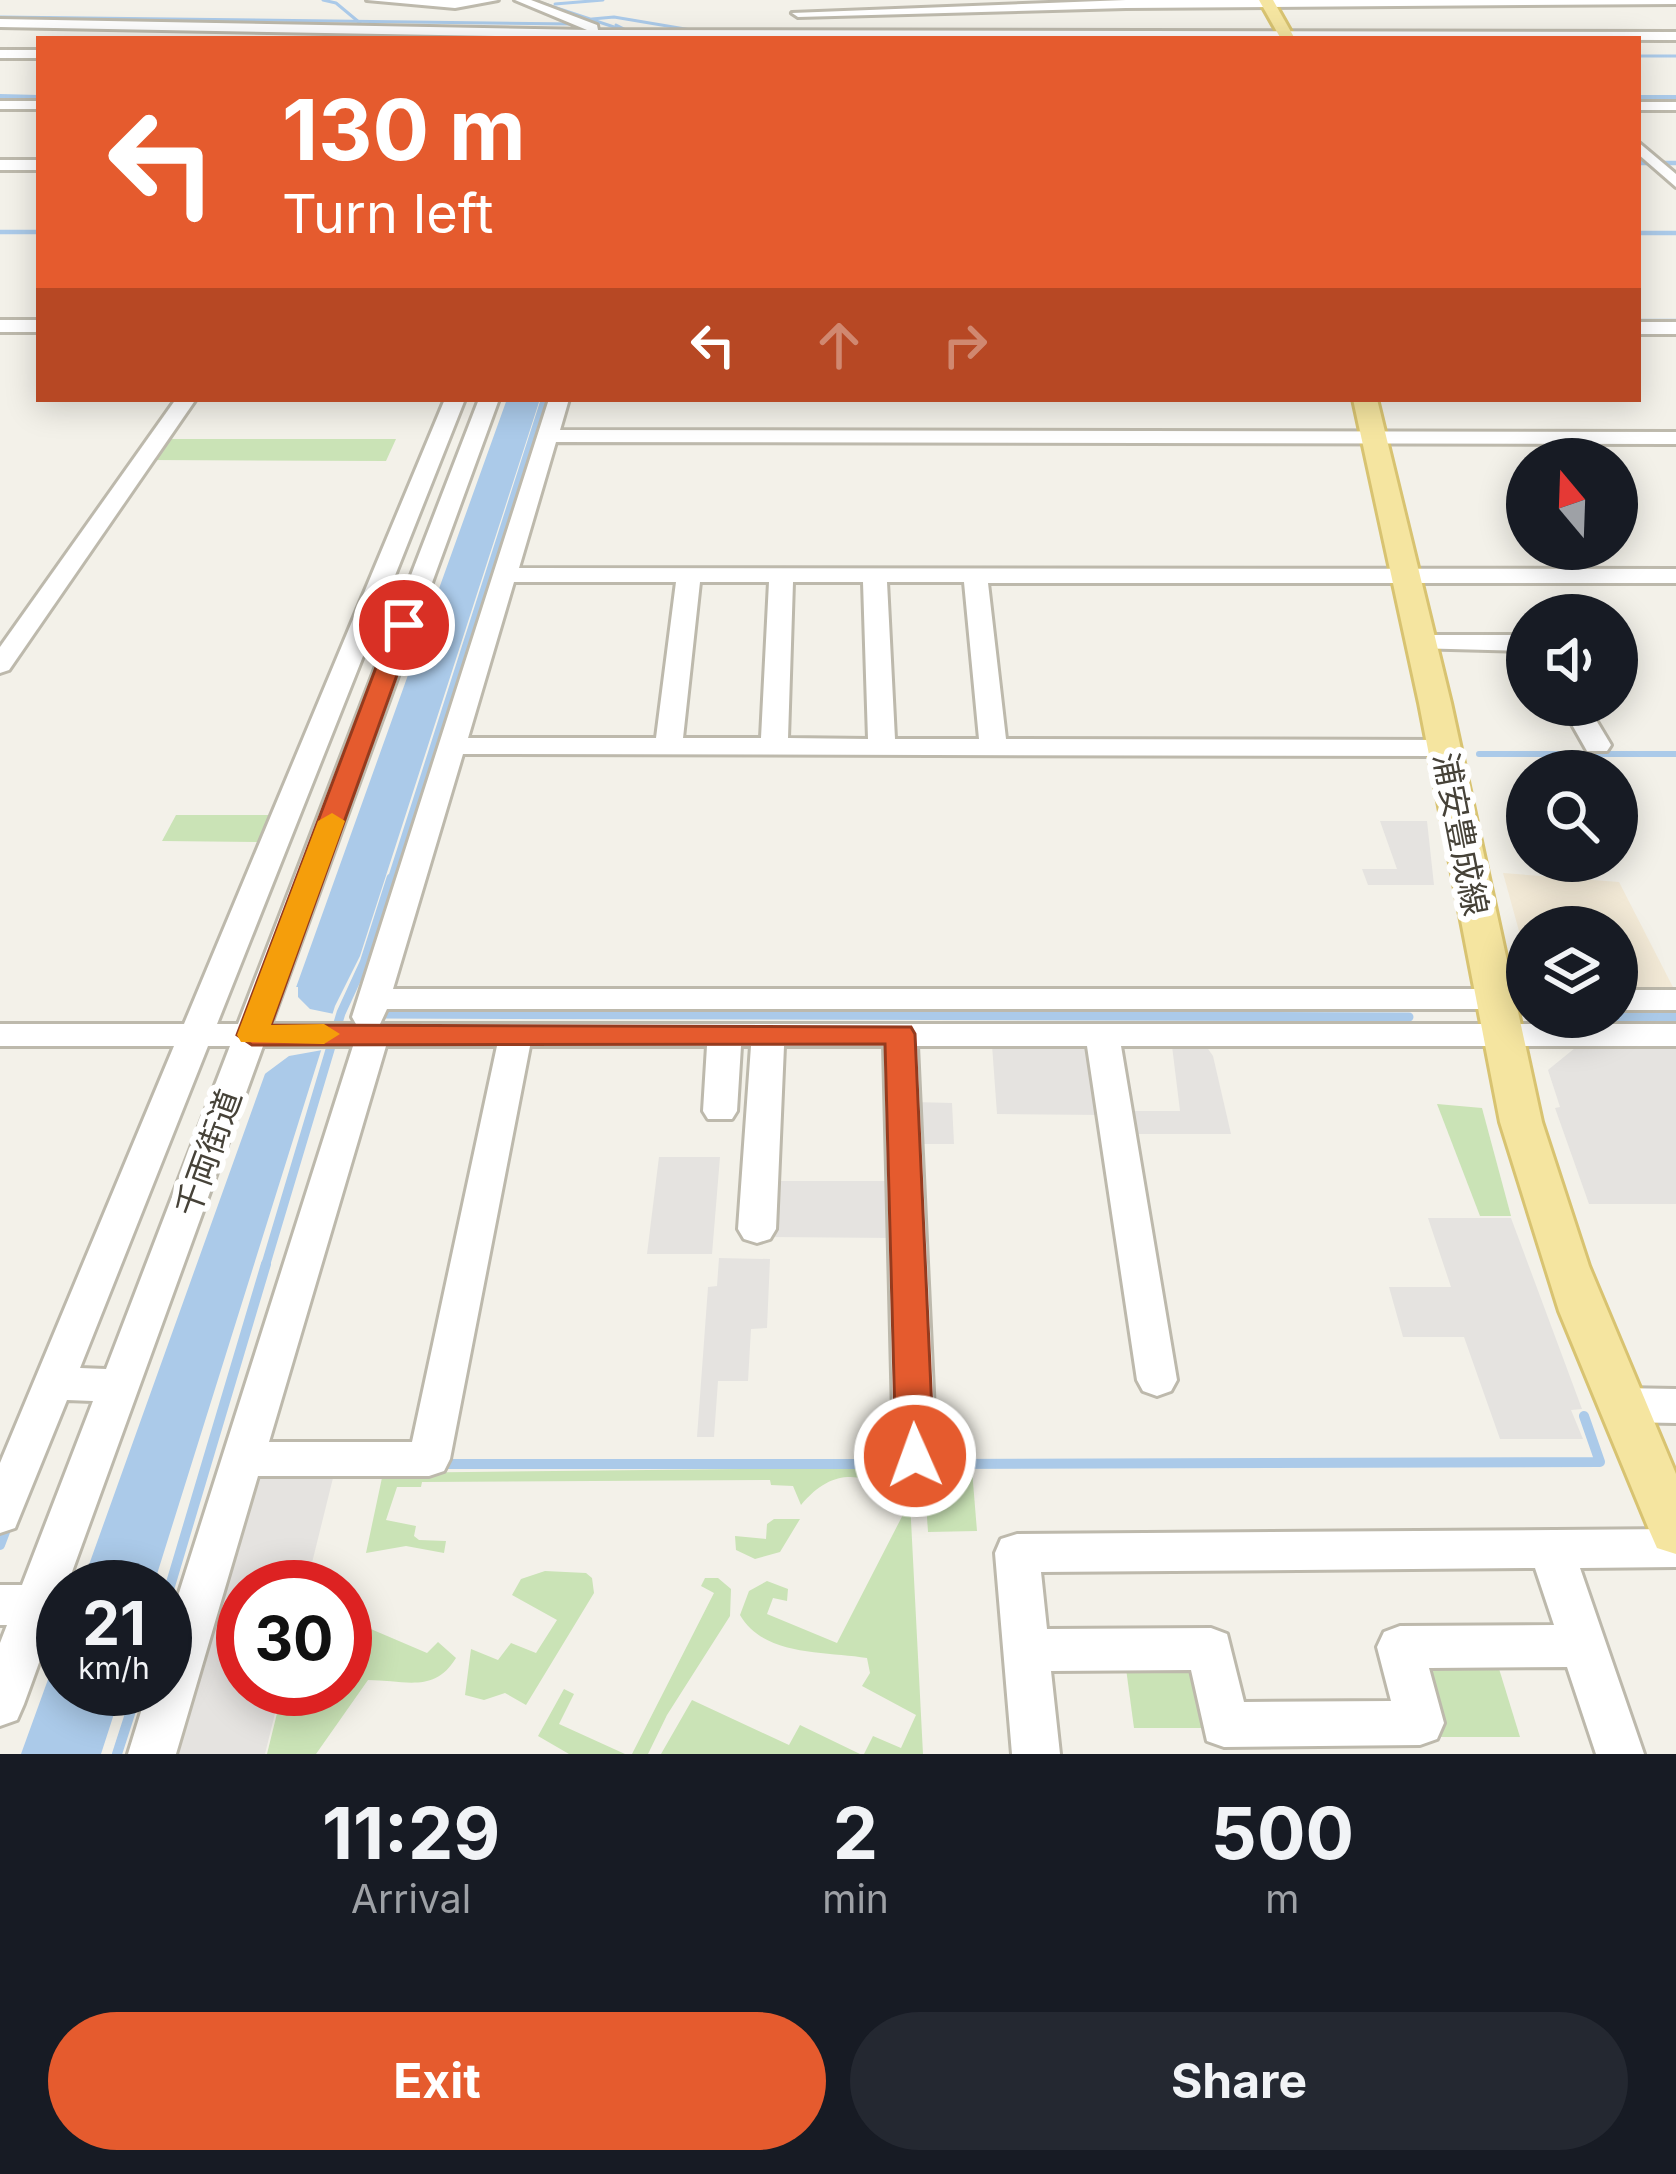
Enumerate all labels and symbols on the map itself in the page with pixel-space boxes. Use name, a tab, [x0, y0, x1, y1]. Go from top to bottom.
north arrow	[1506, 438, 1638, 570]
pin	[353, 574, 455, 676]
street label: 浦安豊成線	[1426, 749, 1496, 919]
street label: 千両街道	[167, 1084, 249, 1222]
position arrow	[852, 1393, 978, 1519]
speed limit sign: 30	[216, 1560, 372, 1716]

